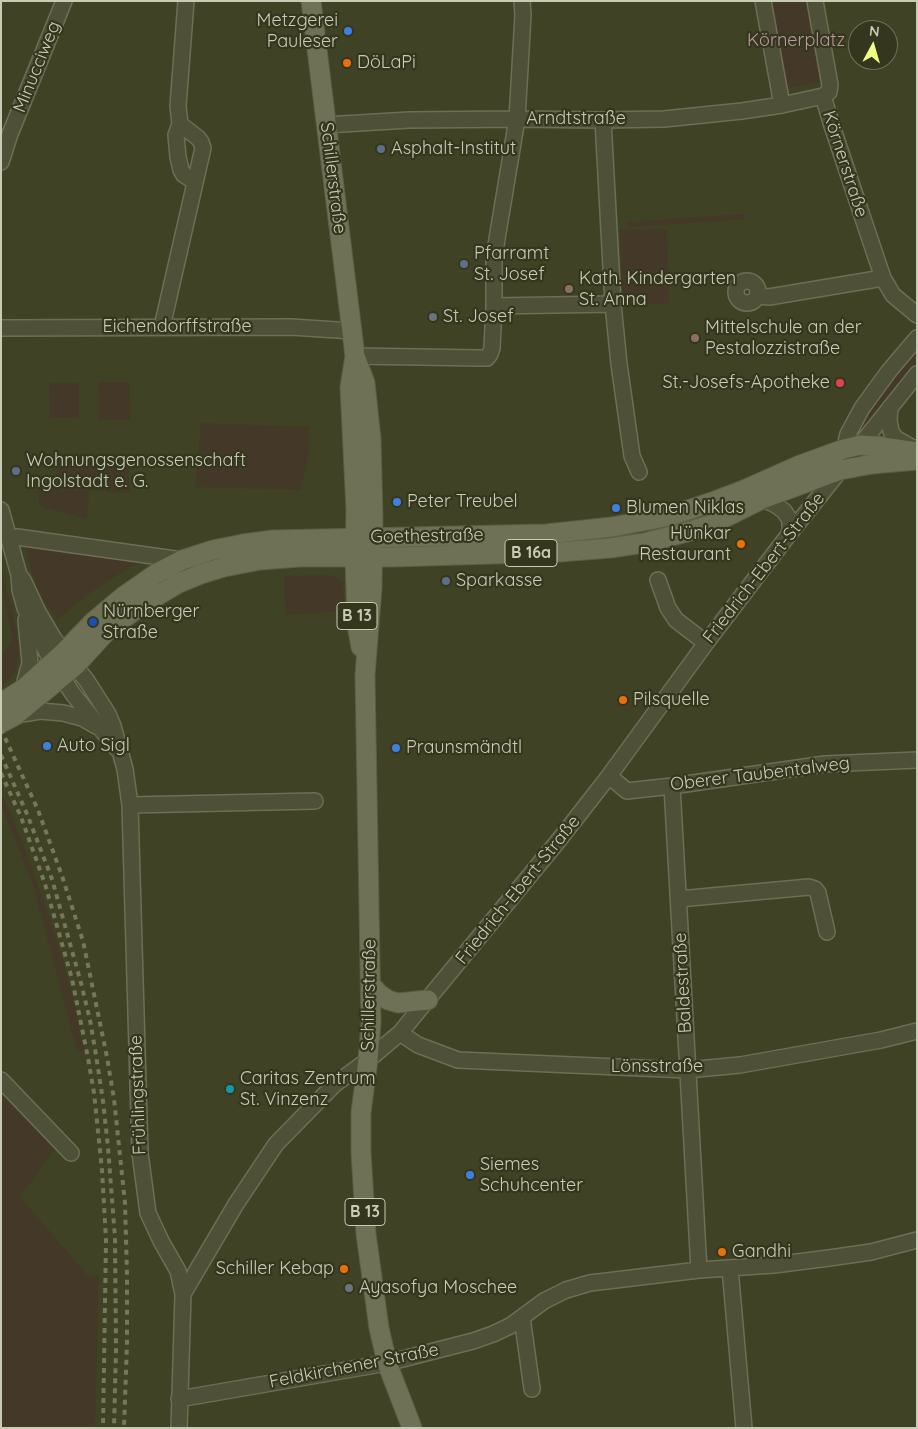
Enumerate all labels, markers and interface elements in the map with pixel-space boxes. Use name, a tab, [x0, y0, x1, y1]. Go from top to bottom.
place label: Metzgerei Pauleser	[257, 10, 338, 52]
street label: Minucciweg	[9, 18, 65, 116]
north arrow	[848, 20, 898, 70]
text: N	[868, 22, 881, 41]
marker: Metzgerei Pauleser	[342, 25, 354, 37]
park label: Körnerplatz	[747, 30, 845, 52]
place label: DöLaPi	[357, 52, 416, 74]
marker: DöLaPi	[341, 57, 353, 69]
street label: Arndtstraße	[526, 108, 626, 130]
street label: Körnerstraße	[818, 108, 872, 220]
street label: Schillerstraße	[315, 121, 351, 235]
place label: Asphalt-Institut	[391, 138, 516, 160]
marker: Asphalt-Institut	[375, 143, 387, 155]
place label: Pfarramt St. Josef	[474, 243, 549, 286]
marker: Pfarramt St. Josef	[458, 258, 470, 270]
place label: Kath. Kindergarten St. Anna	[579, 268, 736, 310]
marker: Kath. Kindergarten St. Anna	[563, 283, 575, 295]
place label: St. Josef	[443, 306, 514, 328]
marker: St. Josef	[427, 311, 439, 323]
street label: Eichendorffstraße	[102, 316, 252, 338]
place label: Mittelschule an der Pestalozzistraße	[705, 317, 862, 359]
marker: Mittelschule an der Pestalozzistraße	[689, 332, 701, 344]
place label: St.-Josefs-Apotheke	[662, 372, 830, 394]
marker: St.-Josefs-Apotheke	[834, 377, 846, 389]
place label: Wohnungsgenossenschaft Ingolstadt e. G.	[26, 450, 246, 492]
marker: Wohnungsgenossenschaft Ingolstadt e. G.	[10, 465, 22, 477]
street label: Friedrich-Ebert-Straße	[698, 488, 830, 648]
place label: Peter Treubel	[407, 491, 518, 513]
marker: Peter Treubel	[391, 496, 403, 508]
place label: Blumen Niklas	[626, 497, 744, 519]
marker: Blumen Niklas	[610, 502, 622, 514]
place label: Hünkar Restaurant	[639, 523, 731, 566]
street label: Goethestraße	[370, 524, 484, 548]
marker: Hünkar Restaurant	[735, 538, 747, 550]
road number: B 16a	[505, 540, 557, 566]
place label: Sparkasse	[456, 570, 542, 592]
marker: Sparkasse	[440, 575, 452, 587]
place label: Nürnberger Straße	[103, 601, 199, 644]
road number: B 13	[337, 602, 377, 630]
marker: Nürnberger Straße	[87, 616, 99, 628]
place label: Pilsquelle	[633, 689, 710, 711]
marker: Pilsquelle	[617, 694, 629, 706]
place label: Auto Sigl	[57, 735, 130, 757]
place label: Praunsmändtl	[406, 737, 522, 759]
marker: Auto Sigl	[41, 740, 53, 752]
marker: Praunsmändtl	[390, 742, 402, 754]
street label: Oberer Taubentalweg	[669, 752, 851, 796]
street label: Friedrich-Ebert-Straße	[451, 811, 585, 969]
street label: Baldestraße	[670, 932, 696, 1034]
street label: Schillerstraße	[357, 939, 381, 1051]
street label: Frühlingstraße	[125, 1035, 151, 1155]
street label: Lönsstraße	[611, 1056, 703, 1078]
place label: Caritas Zentrum St. Vinzenz	[240, 1068, 376, 1110]
marker: Caritas Zentrum St. Vinzenz	[224, 1083, 236, 1095]
place label: Siemes Schuhcenter	[480, 1154, 583, 1196]
marker: Siemes Schuhcenter	[464, 1169, 476, 1181]
road number: B 13	[345, 1198, 385, 1226]
place label: Gandhi	[732, 1241, 791, 1263]
marker: Gandhi	[716, 1246, 728, 1258]
place label: Schiller Kebap	[216, 1258, 334, 1280]
marker: Schiller Kebap	[338, 1263, 350, 1275]
place label: Ayasofya Moschee	[359, 1277, 517, 1299]
marker: Ayasofya Moschee	[343, 1282, 355, 1294]
street label: Feldkirchener Straße	[268, 1339, 440, 1393]

